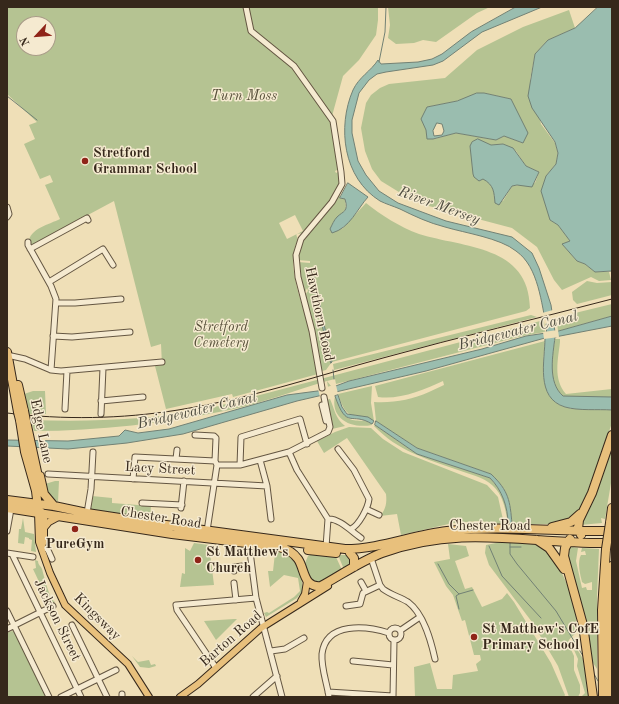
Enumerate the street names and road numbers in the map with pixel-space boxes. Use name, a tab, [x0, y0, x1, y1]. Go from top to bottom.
street label: Hawthorn Road	[301, 265, 337, 363]
street label: Edge Lane	[26, 397, 56, 465]
street label: Lacy Street	[124, 459, 196, 479]
street label: Chester Road	[119, 503, 203, 533]
street label: Chester Road	[449, 518, 531, 534]
street label: Jackson Street	[30, 576, 84, 664]
street label: Kingsway	[70, 590, 124, 644]
street label: Barton Road	[196, 607, 266, 671]

